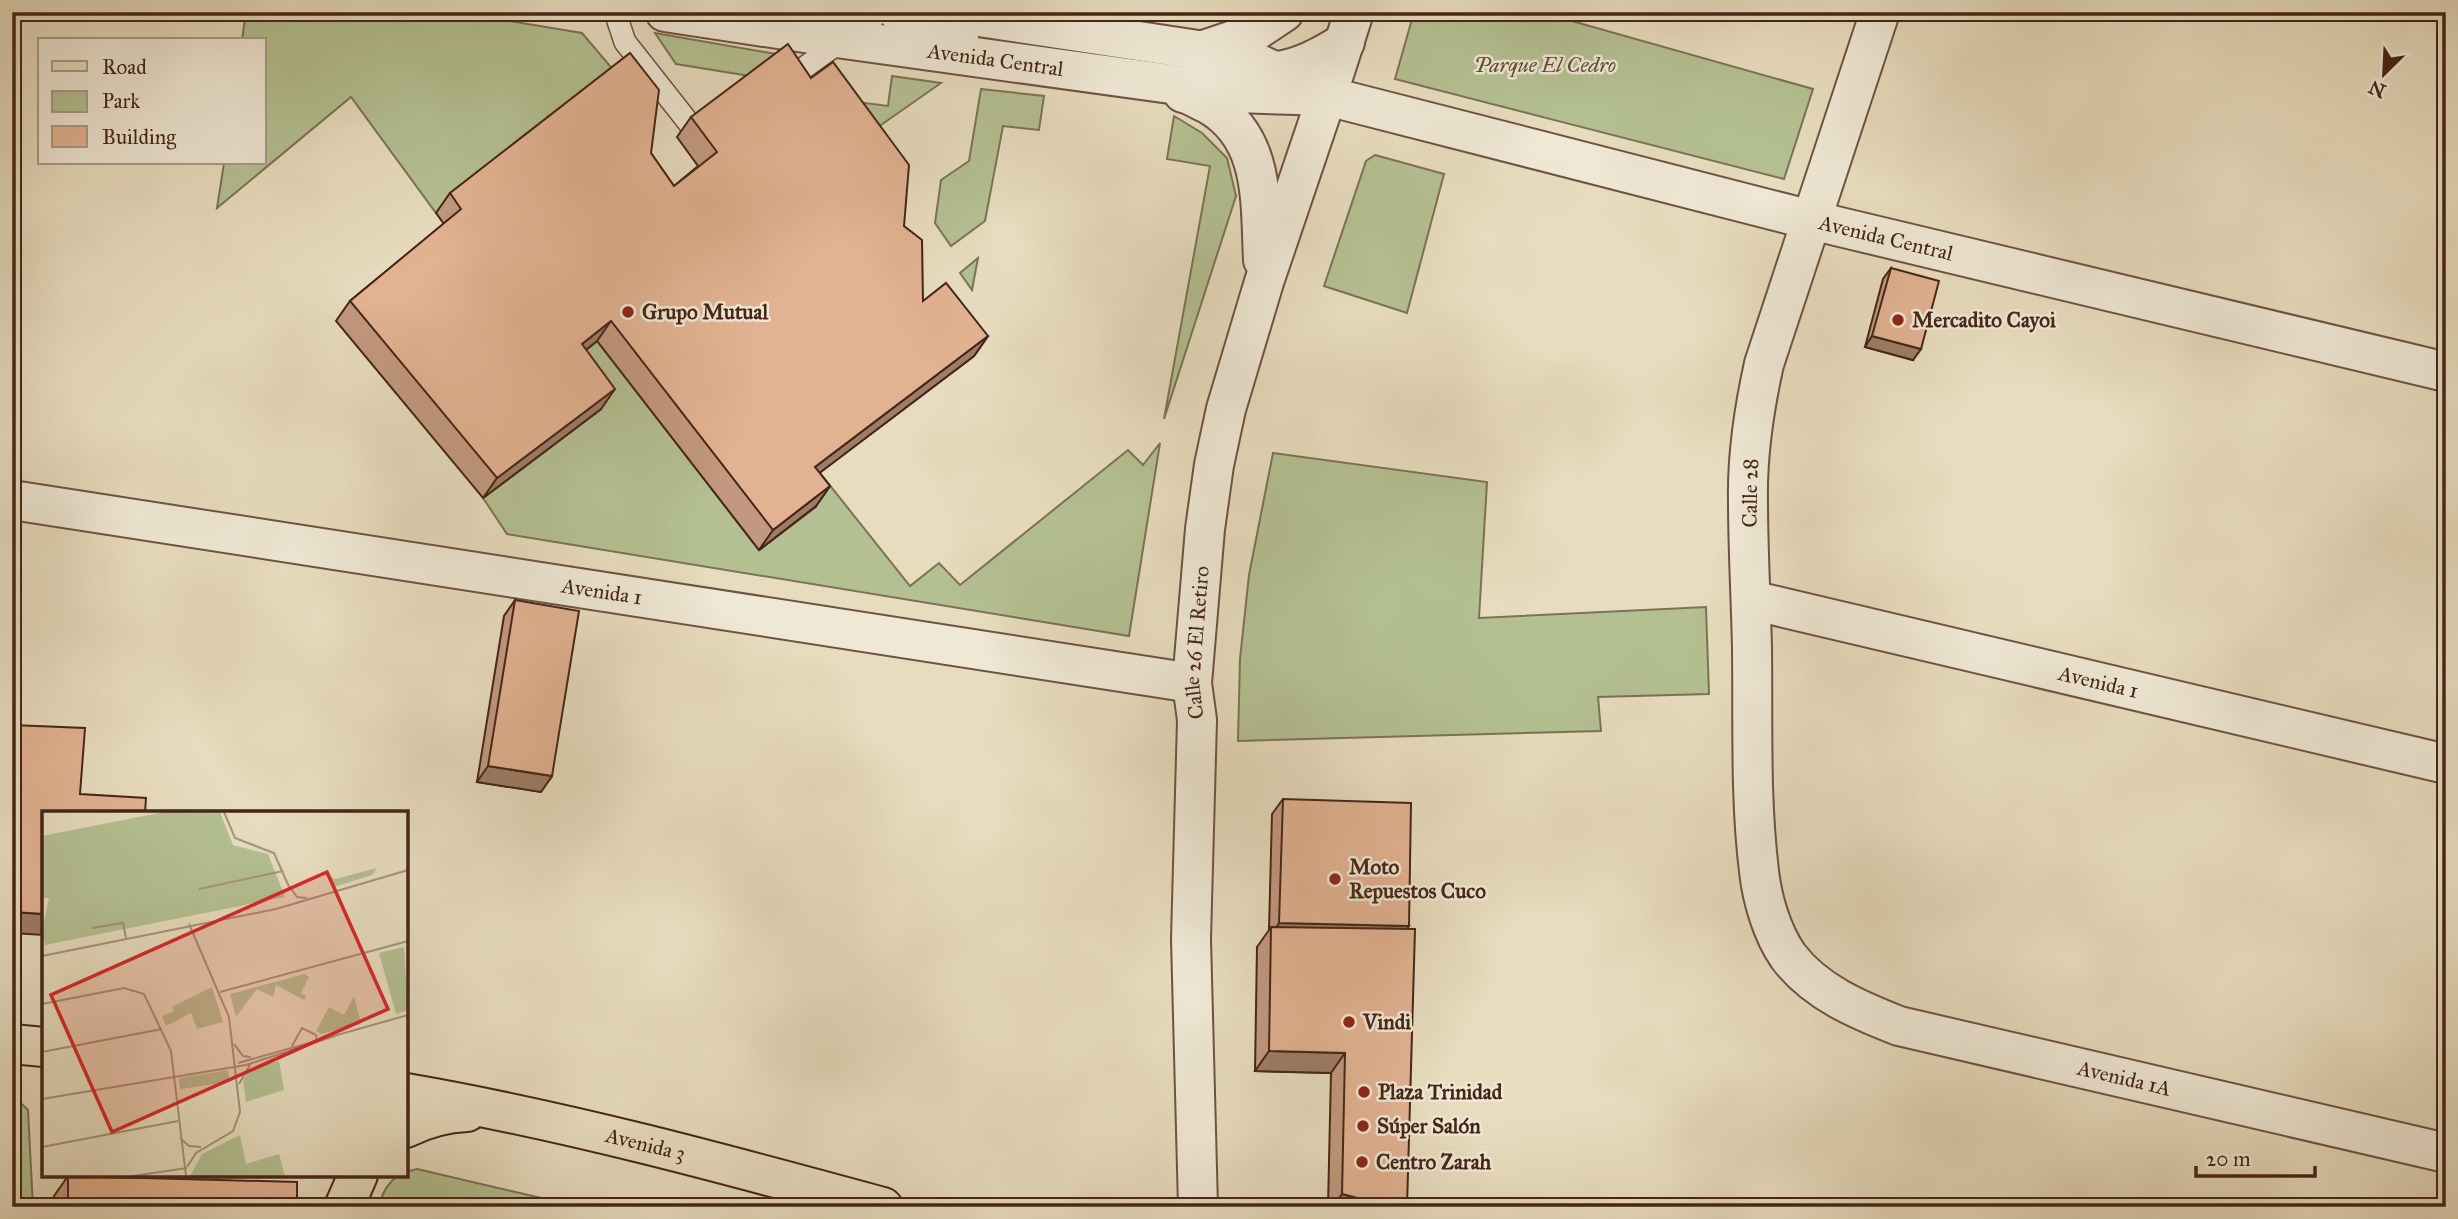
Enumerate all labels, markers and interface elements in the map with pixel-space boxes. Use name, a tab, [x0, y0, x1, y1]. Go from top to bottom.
legend	[38, 38, 266, 164]
street label: Avenida Central	[925, 38, 1066, 82]
north arrow	[2350, 38, 2420, 108]
park label: Parque El Cedro	[1474, 52, 1616, 78]
text: Road	[102, 54, 147, 80]
text: N	[2365, 75, 2389, 103]
text: Park	[102, 88, 140, 114]
text: Building	[102, 124, 176, 150]
street label: Avenida Central	[1815, 209, 1956, 267]
place label: Grupo Mutual	[642, 299, 769, 325]
marker: Grupo Mutual	[620, 304, 636, 320]
place label: Mercadito Cayoi	[1912, 307, 2056, 333]
marker: Mercadito Cayoi	[1890, 312, 1906, 328]
street label: Calle 28	[1736, 458, 1764, 528]
street label: Calle 26 El Retiro	[1179, 565, 1215, 721]
street label: Avenida 1	[559, 572, 644, 611]
street label: Avenida 1	[2055, 660, 2141, 704]
inset map	[42, 811, 408, 1177]
place label: Moto Repuestos Cuco	[1349, 854, 1486, 904]
marker: Moto Repuestos Cuco	[1327, 871, 1343, 887]
place label: Vindi	[1362, 1009, 1411, 1035]
marker: Vindi	[1341, 1014, 1357, 1030]
street label: Avenida 1A	[2074, 1055, 2174, 1102]
place label: Plaza Trinidad	[1378, 1079, 1503, 1105]
marker: Plaza Trinidad	[1356, 1084, 1372, 1100]
place label: Súper Salón	[1377, 1113, 1481, 1139]
marker: Súper Salón	[1355, 1118, 1371, 1134]
street label: Avenida 3	[602, 1122, 688, 1167]
scale bar	[2196, 1135, 2314, 1179]
text: 20 m	[2206, 1146, 2251, 1172]
place label: Centro Zarah	[1376, 1149, 1492, 1175]
marker: Centro Zarah	[1354, 1154, 1370, 1170]

